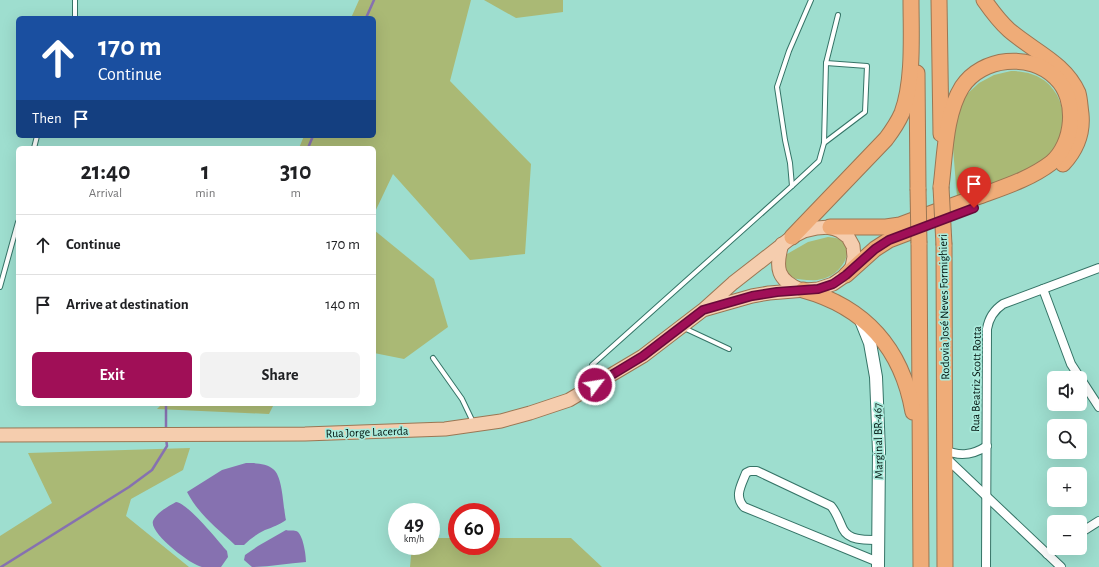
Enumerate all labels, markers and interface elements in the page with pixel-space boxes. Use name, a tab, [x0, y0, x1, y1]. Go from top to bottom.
icon: ahead	[32, 32, 84, 84]
text: 170 m	[98, 33, 162, 61]
text: Continue	[98, 66, 162, 84]
icon: arrive	[70, 108, 92, 130]
text: Then	[32, 111, 62, 126]
text: 21:40	[81, 160, 131, 184]
text: 1	[201, 160, 210, 184]
text: 310	[280, 160, 311, 184]
pin	[957, 167, 991, 208]
icon: arrive	[963, 173, 985, 195]
text: Arrival	[89, 187, 122, 200]
text: min	[195, 187, 215, 200]
text: m	[290, 187, 301, 200]
icon: ahead	[32, 234, 54, 256]
street label: Rodovia José Neves Formighieri	[937, 234, 951, 380]
text: Continue	[66, 237, 121, 252]
text: 170 m	[326, 237, 360, 252]
icon: arrive	[32, 294, 54, 316]
text: Arrive at destination	[66, 297, 189, 312]
text: 140 m	[325, 297, 360, 312]
street label: Rua Beatriz Scott Rotta	[969, 326, 983, 432]
button: Exit	[32, 352, 192, 398]
button: Share	[200, 352, 360, 398]
position arrow	[574, 364, 616, 406]
map controls	[1047, 371, 1087, 555]
button: sound	[1047, 371, 1087, 411]
street label: Marginal BR-467	[871, 403, 885, 479]
button: search	[1047, 419, 1087, 459]
street label: Rua Jorge Lacerda	[325, 425, 409, 439]
button: +	[1047, 467, 1087, 507]
speed limit sign: 60	[448, 503, 500, 555]
text: 49	[404, 514, 424, 534]
button: −	[1047, 515, 1087, 555]
text: km/h	[404, 534, 424, 544]

